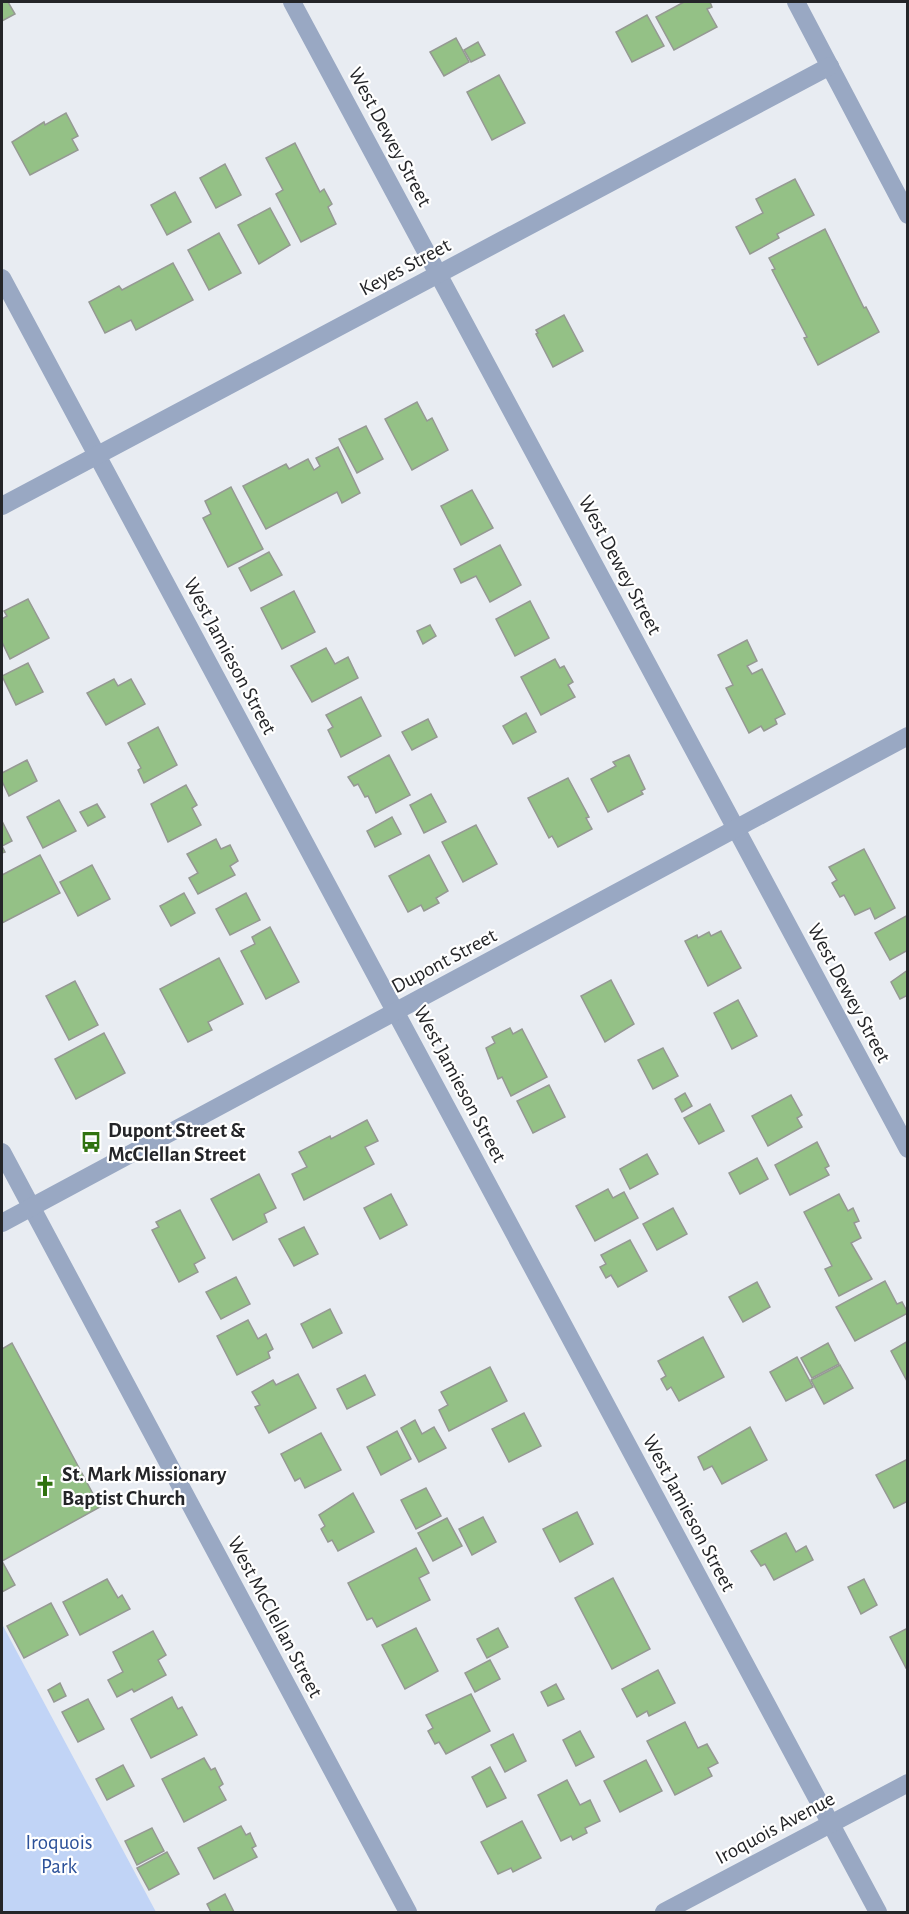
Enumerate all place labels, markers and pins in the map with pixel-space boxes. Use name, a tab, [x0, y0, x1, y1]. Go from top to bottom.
place label: Dupont Street & McClellan Street	[108, 1120, 246, 1165]
bus stop icon: Dupont Street & McClellan Street	[79, 1130, 103, 1154]
place label: St. Mark Missionary Baptist Church	[62, 1464, 227, 1509]
church icon: St. Mark Missionary Baptist Church	[33, 1474, 57, 1498]

